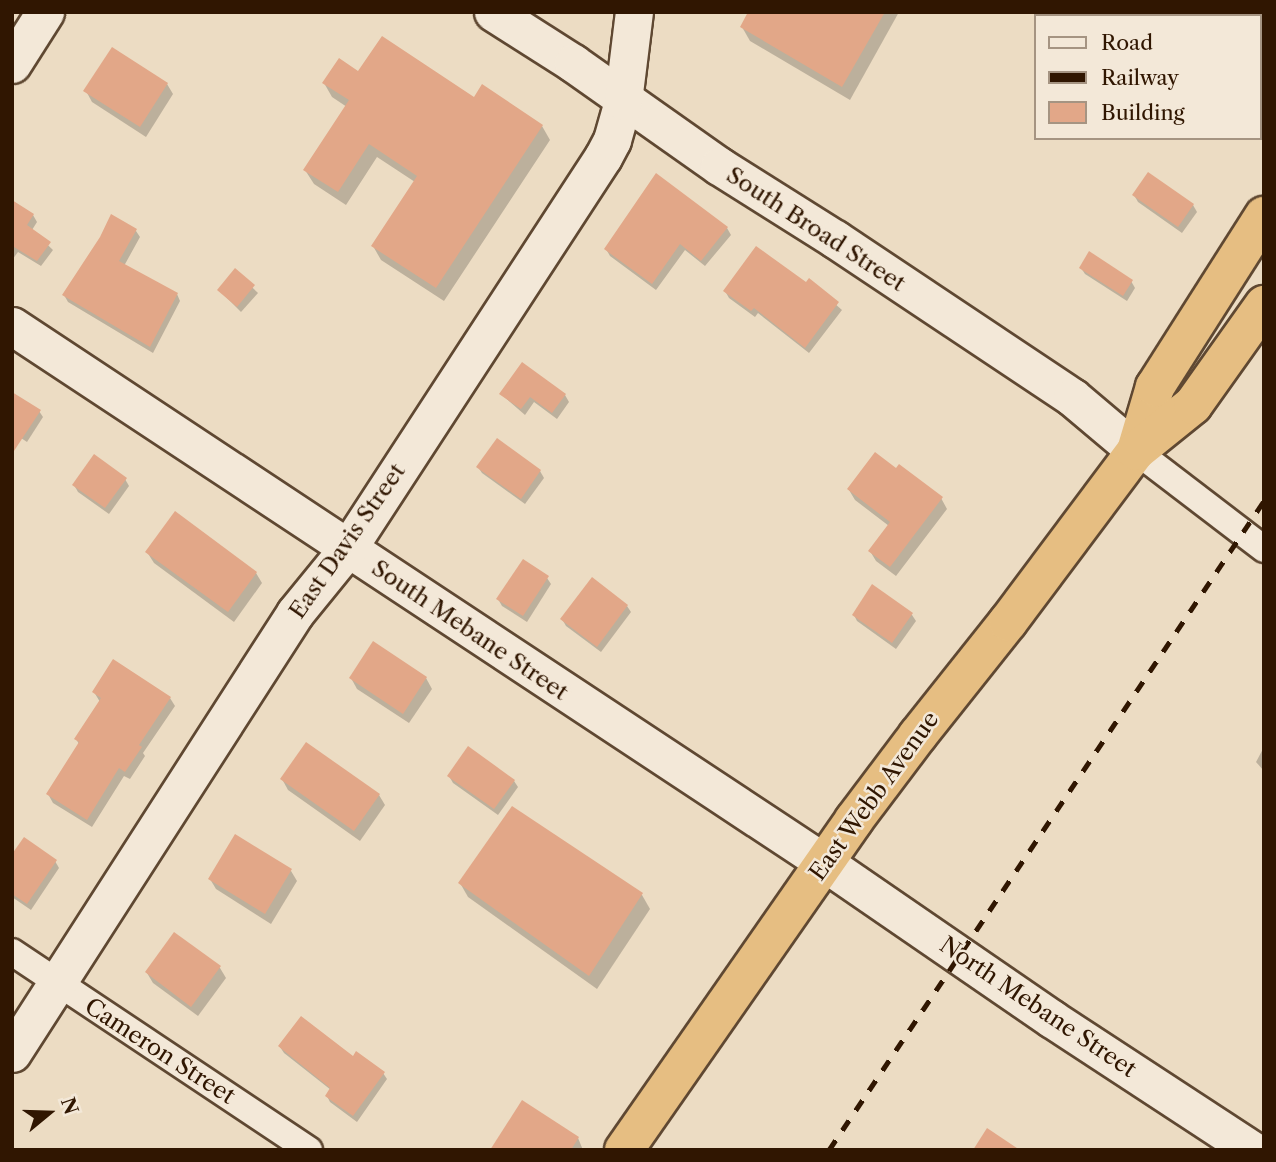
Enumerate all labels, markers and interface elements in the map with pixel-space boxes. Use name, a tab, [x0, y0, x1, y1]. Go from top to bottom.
legend	[1034, 14, 1262, 140]
text: Road	[1101, 30, 1153, 55]
text: Railway	[1101, 65, 1179, 90]
text: Building	[1101, 100, 1185, 125]
street label: South Broad Street	[721, 161, 911, 297]
street label: East Davis Street	[283, 458, 411, 624]
street label: South Mebane Street	[367, 554, 573, 706]
street label: East Webb Avenue	[803, 705, 945, 887]
street label: North Mebane Street	[935, 931, 1141, 1083]
street label: Cameron Street	[80, 992, 240, 1110]
north arrow	[14, 1078, 84, 1148]
text: N	[56, 1094, 83, 1118]

